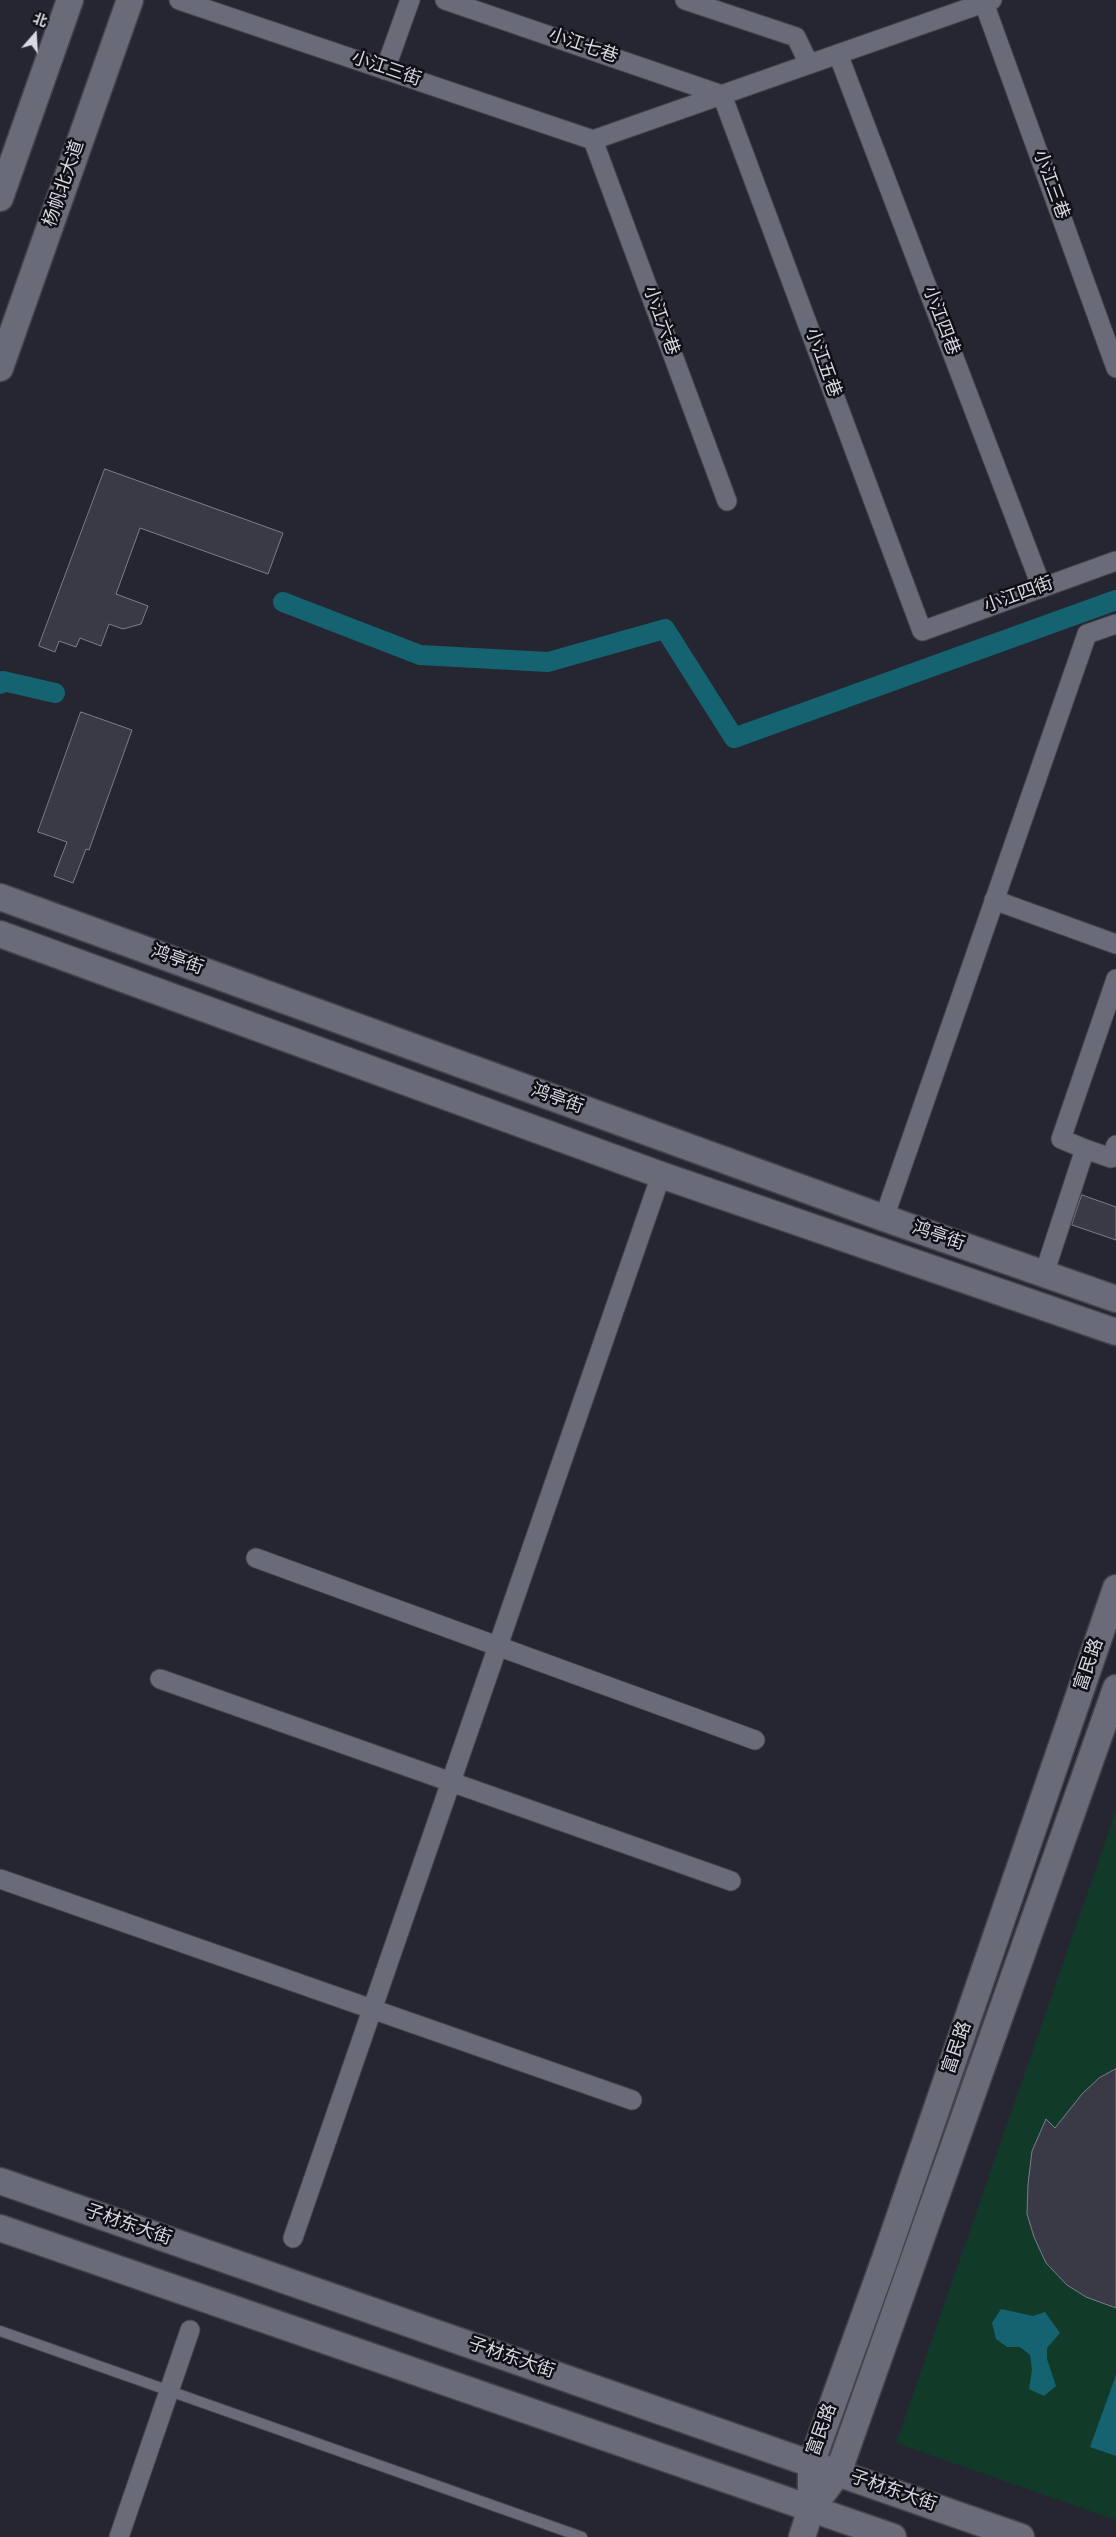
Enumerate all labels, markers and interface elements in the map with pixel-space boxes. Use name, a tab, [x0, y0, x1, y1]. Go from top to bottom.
text: 北	[30, 9, 50, 33]
north arrow	[10, 10, 60, 60]
street label: 小江七巷	[545, 25, 621, 69]
street label: 小江三街	[348, 48, 424, 92]
street label: 杨帆北大道	[40, 138, 90, 230]
street label: 小江三巷	[1028, 147, 1072, 223]
street label: 小江六巷	[638, 283, 682, 359]
street label: 小江四巷	[917, 284, 963, 358]
street label: 小江五巷	[800, 325, 844, 401]
street label: 小江四街	[981, 574, 1057, 618]
street label: 鸿亭街	[148, 942, 206, 980]
street label: 鸿亭街	[528, 1081, 586, 1119]
street label: 鸿亭街	[909, 1218, 967, 1256]
street label: 富民路	[1071, 1636, 1109, 1694]
street label: 富民路	[939, 2019, 977, 2077]
street label: 子材东大街	[82, 2201, 174, 2251]
street label: 子材东大街	[465, 2334, 557, 2384]
street label: 富民路	[804, 2401, 842, 2459]
street label: 子材东大街	[847, 2467, 939, 2517]

